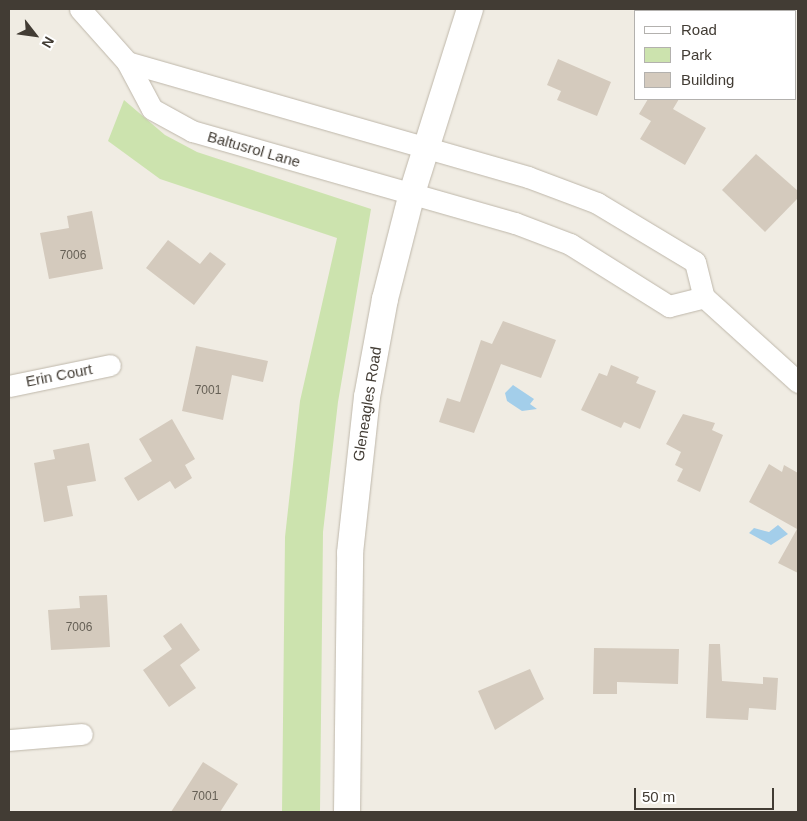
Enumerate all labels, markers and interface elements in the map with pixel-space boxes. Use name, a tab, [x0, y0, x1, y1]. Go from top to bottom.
north arrow	[10, 10, 60, 60]
legend	[634, 10, 797, 100]
text: Road	[681, 21, 717, 38]
text: N	[39, 34, 57, 51]
text: Park	[681, 46, 712, 63]
text: Building	[681, 71, 734, 88]
street label: Baltusrol Lane	[205, 127, 303, 171]
house number: 7006	[60, 249, 86, 263]
street label: Gleneagles Road	[349, 345, 385, 463]
street label: Erin Court	[24, 360, 94, 390]
house number: 7001	[195, 384, 221, 398]
house number: 7006	[66, 621, 92, 635]
scale bar	[637, 778, 777, 810]
text: 50 m	[642, 788, 675, 805]
house number: 7001	[192, 790, 218, 804]

